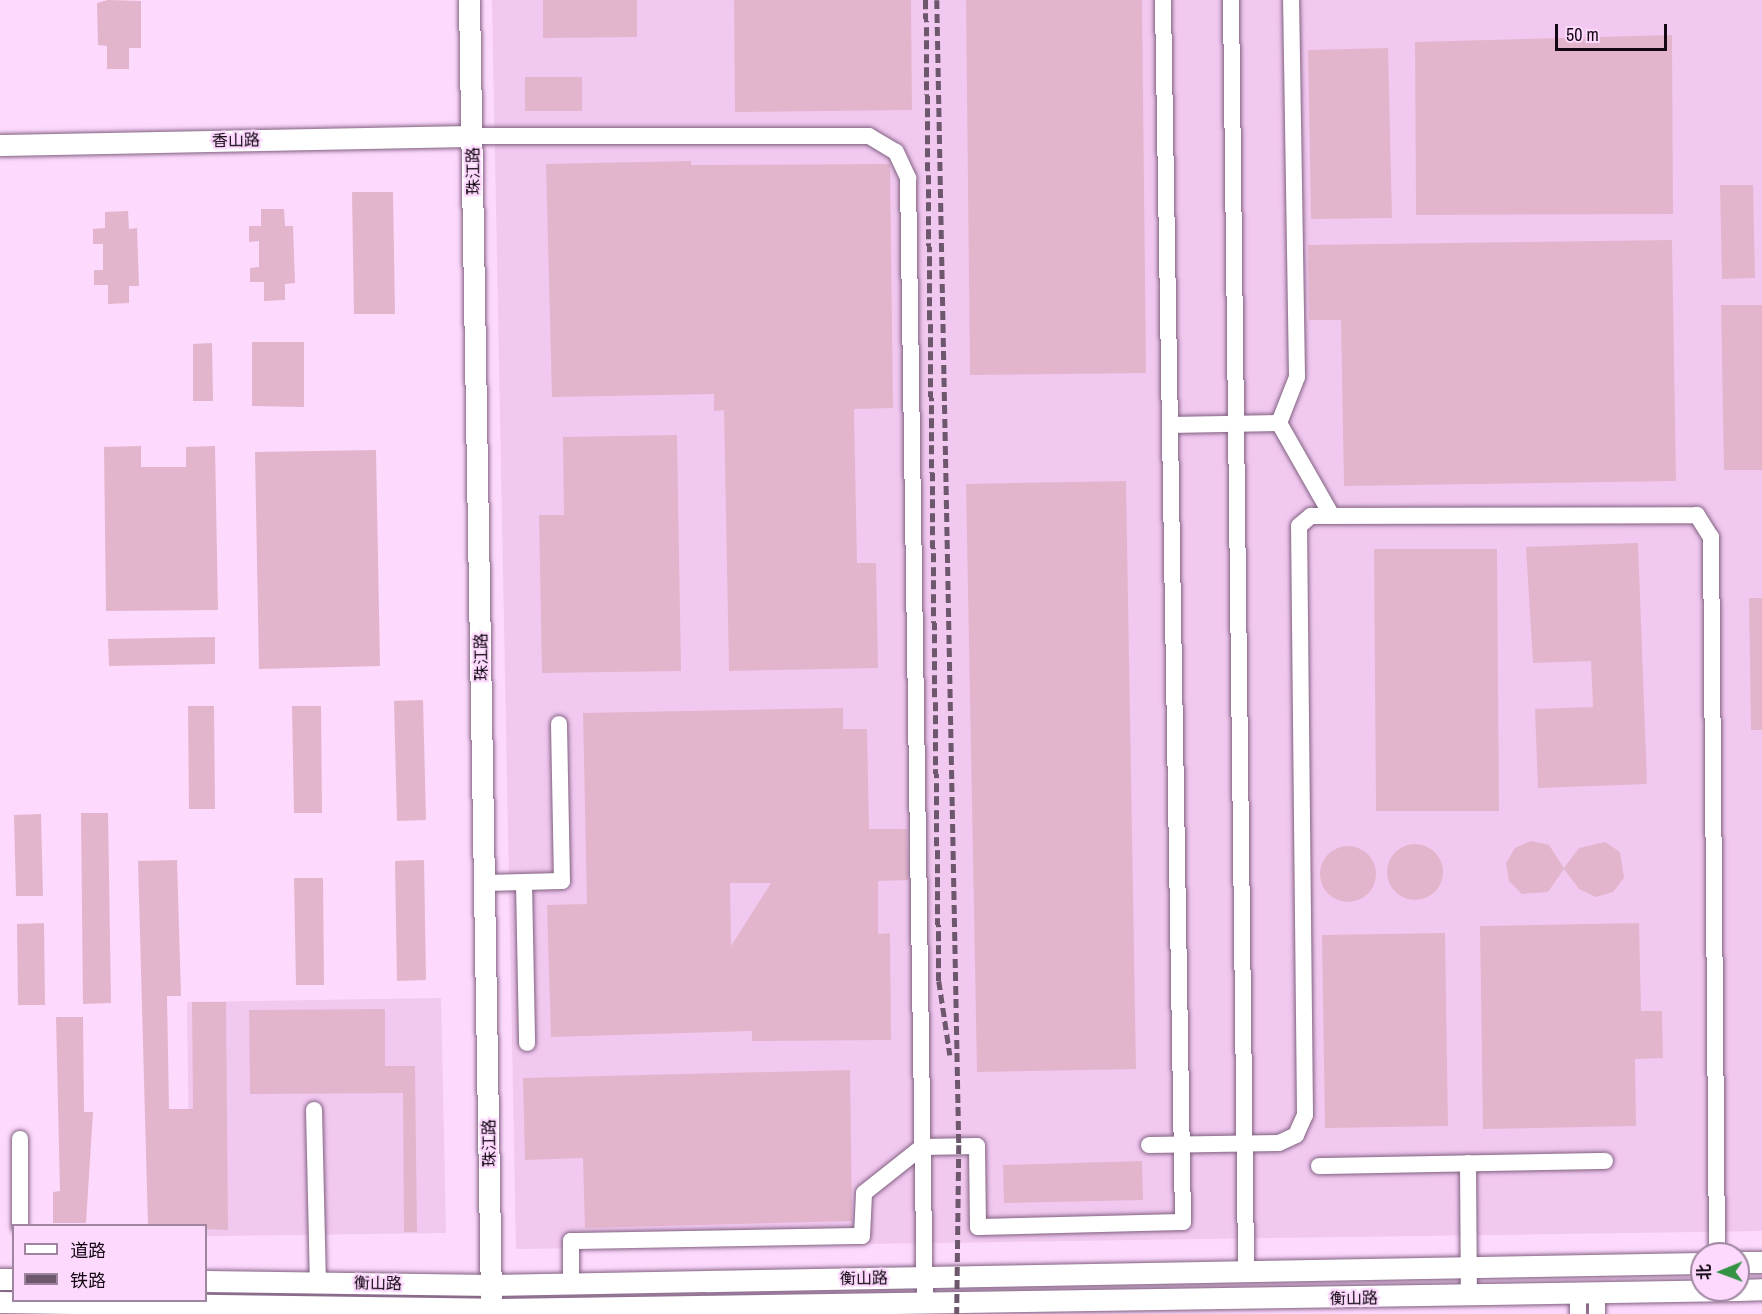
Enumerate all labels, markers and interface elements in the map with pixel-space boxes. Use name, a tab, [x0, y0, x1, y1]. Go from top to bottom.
scale bar	[1558, 12, 1670, 50]
text: 50 m	[1566, 22, 1599, 47]
street label: 香山路	[212, 130, 260, 150]
street label: 珠江路	[463, 147, 483, 195]
street label: 珠江路	[471, 633, 491, 681]
street label: 珠江路	[479, 1119, 499, 1167]
legend	[12, 1224, 207, 1302]
text: 道路	[70, 1238, 106, 1263]
north arrow	[1690, 1242, 1750, 1302]
text: 北	[1693, 1264, 1715, 1280]
text: 铁路	[70, 1268, 106, 1293]
street label: 衡山路	[840, 1268, 888, 1288]
street label: 衡山路	[354, 1273, 402, 1293]
street label: 衡山路	[1330, 1288, 1378, 1308]

